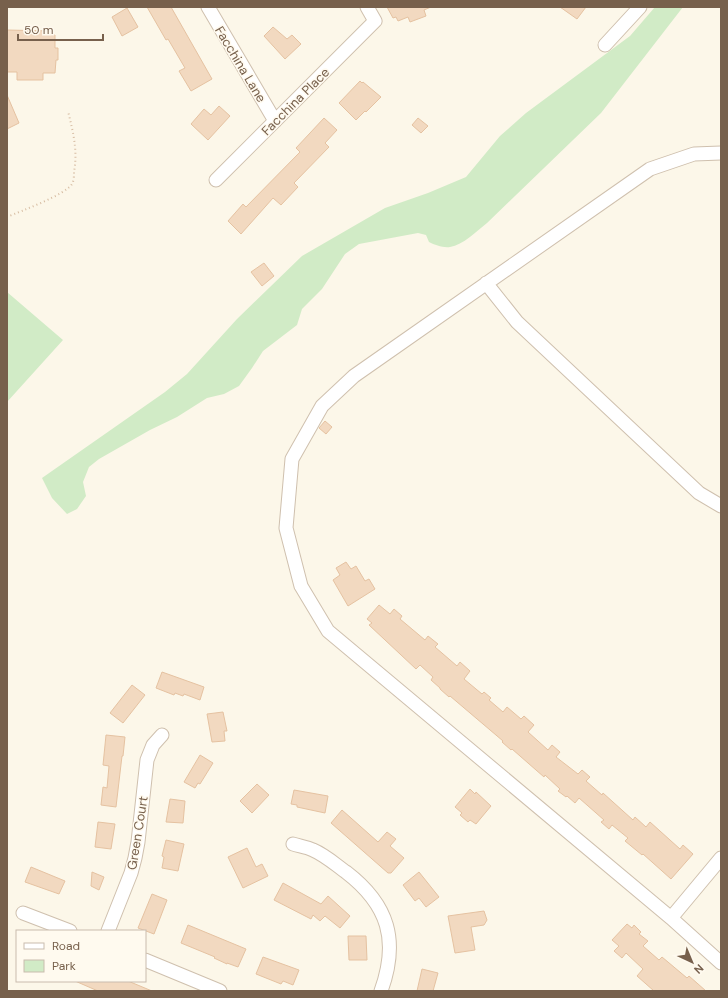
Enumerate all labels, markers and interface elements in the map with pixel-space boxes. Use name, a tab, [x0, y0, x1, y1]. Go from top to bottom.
scale bar	[18, 16, 103, 42]
text: 50 m	[24, 22, 53, 38]
street label: Facchina Lane	[211, 23, 270, 105]
street label: Facchina Place	[258, 64, 333, 139]
street label: Green Court	[123, 795, 152, 871]
legend	[16, 930, 146, 982]
text: Road	[52, 938, 80, 954]
north arrow	[672, 942, 712, 982]
text: Park	[52, 958, 76, 974]
text: N	[691, 961, 707, 977]

